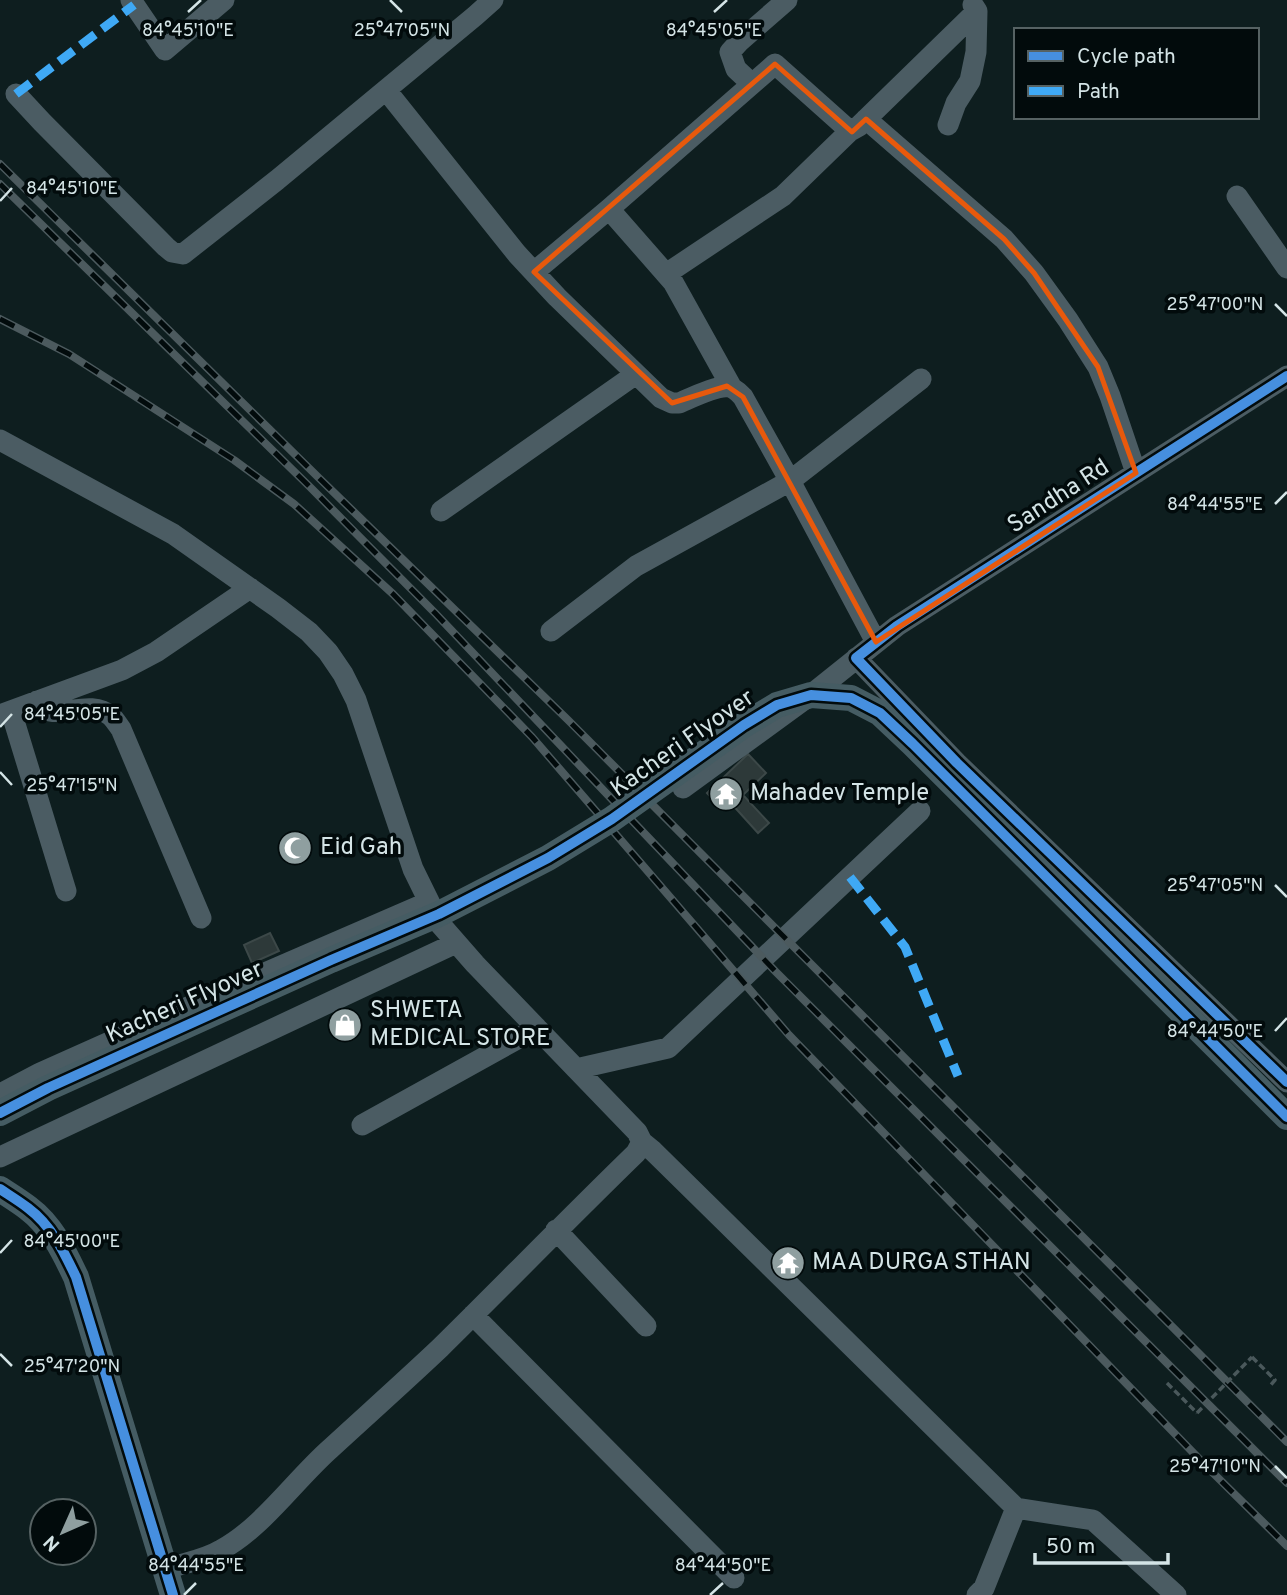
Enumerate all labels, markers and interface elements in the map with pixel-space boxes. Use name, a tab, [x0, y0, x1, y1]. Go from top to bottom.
text: 84°45'10"E	[142, 20, 234, 43]
text: 25°47'05"N	[354, 20, 450, 43]
text: 84°45'05"E	[666, 20, 762, 43]
legend	[1014, 28, 1259, 119]
text: Cycle path	[1077, 44, 1176, 71]
text: Path	[1077, 79, 1120, 106]
text: 84°45'10"E	[26, 178, 118, 201]
text: 25°47'00"N	[1167, 294, 1263, 317]
street label: Sandha Rd	[1002, 453, 1116, 541]
text: 84°44'55"E	[1167, 494, 1263, 517]
street label: Kacheri Flyover	[605, 683, 761, 805]
text: 84°45'05"E	[24, 704, 120, 727]
text: 25°47'15"N	[26, 775, 118, 798]
temple icon: Mahadev Temple	[707, 775, 745, 813]
place label: Mahadev Temple	[750, 779, 929, 809]
mosque icon: Eid Gah	[276, 829, 314, 867]
place label: Eid Gah	[320, 833, 402, 863]
text: 25°47'05"N	[1167, 875, 1263, 898]
street label: Kacheri Flyover	[102, 955, 268, 1051]
place label: SHWETA MEDICAL STORE	[370, 996, 550, 1054]
shop icon: SHWETA MEDICAL STORE	[326, 1006, 364, 1044]
text: 84°44'50"E	[1167, 1021, 1263, 1044]
text: 84°45'00"E	[24, 1231, 120, 1254]
temple icon: MAA DURGA STHAN	[769, 1244, 807, 1282]
place label: MAA DURGA STHAN	[812, 1248, 1031, 1278]
text: 25°47'20"N	[24, 1356, 120, 1379]
text: 25°47'10"N	[1169, 1456, 1261, 1479]
north arrow	[28, 1497, 98, 1567]
scale bar	[1035, 1522, 1168, 1566]
text: N	[39, 1529, 66, 1556]
text: 50 m	[1046, 1534, 1095, 1561]
text: 84°44'55"E	[148, 1555, 244, 1578]
text: 84°44'50"E	[675, 1555, 771, 1578]

